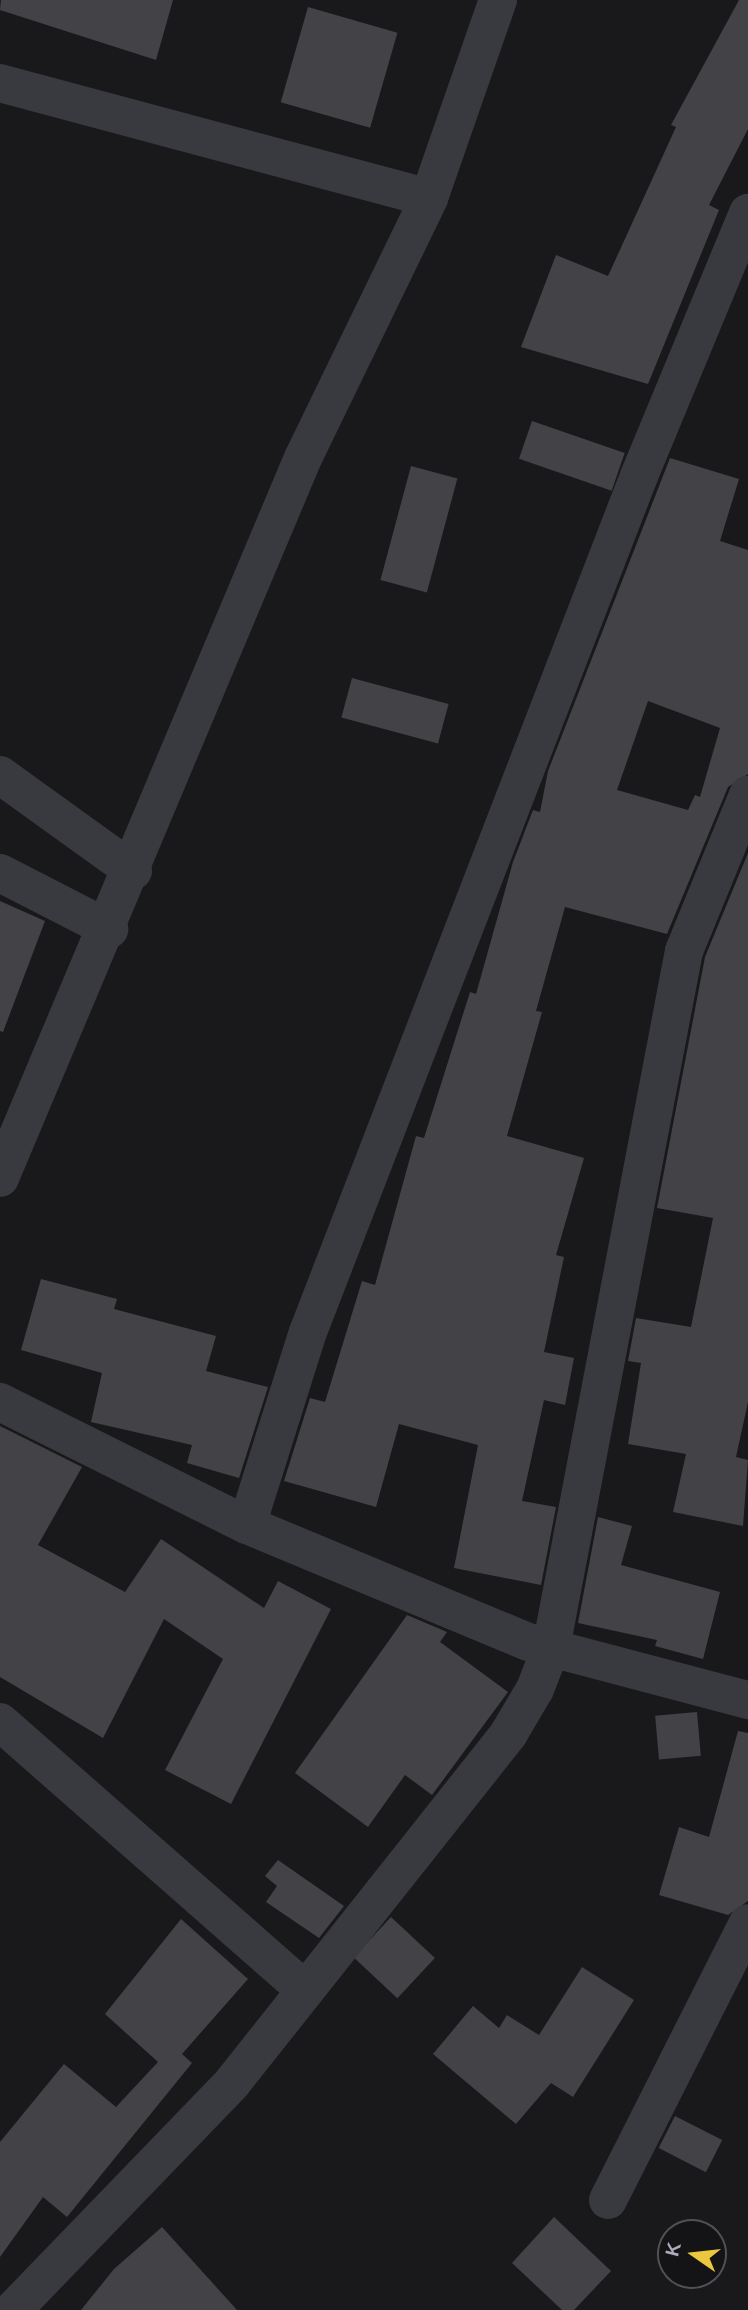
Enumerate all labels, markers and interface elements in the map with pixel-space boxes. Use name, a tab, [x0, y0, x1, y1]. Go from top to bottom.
north arrow	[657, 2219, 727, 2289]
text: K	[661, 2240, 685, 2258]

